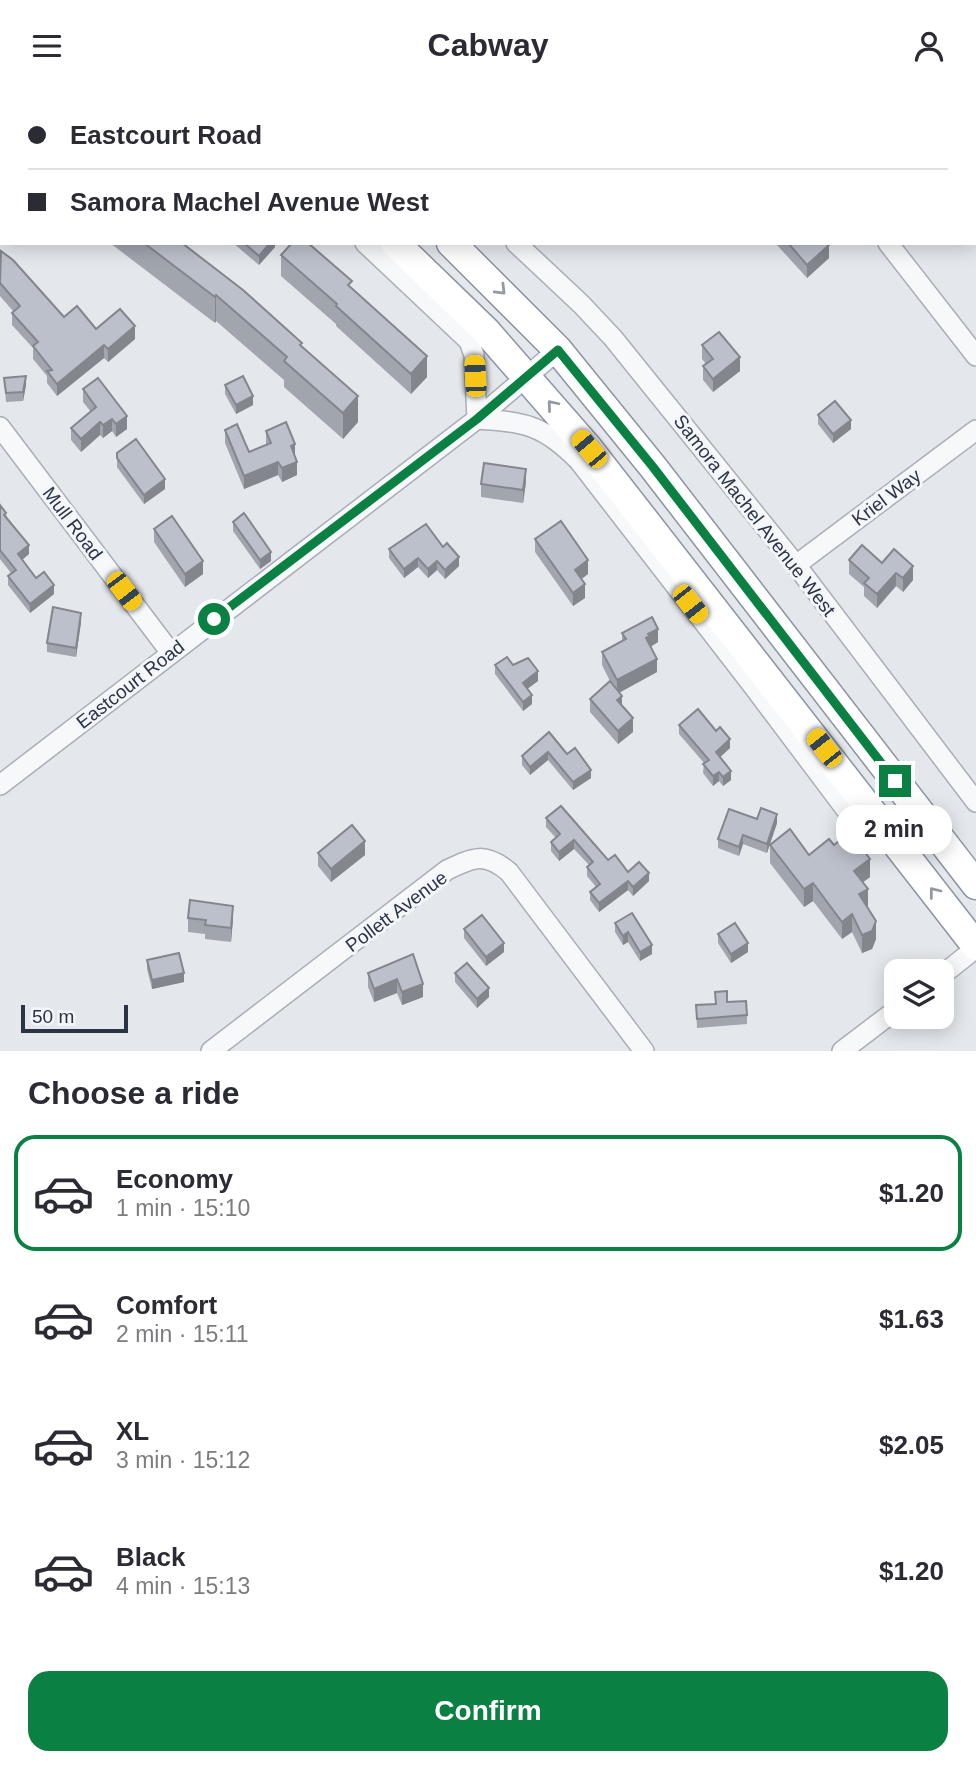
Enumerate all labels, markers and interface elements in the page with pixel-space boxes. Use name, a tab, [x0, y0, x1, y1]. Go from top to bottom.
icon: menu	[28, 27, 66, 65]
text: Cabway	[428, 27, 548, 63]
icon: person	[910, 27, 948, 65]
text: Eastcourt Road	[70, 120, 262, 150]
text: Samora Machel Avenue West	[70, 187, 429, 217]
one-way arrow	[492, 282, 505, 295]
car	[464, 354, 487, 398]
one-way arrow	[548, 400, 560, 413]
street label: Samora Machel Avenue West	[669, 410, 840, 621]
car	[568, 426, 611, 472]
street label: Kriel Way	[848, 464, 925, 530]
street label: Mull Road	[38, 483, 107, 564]
car	[103, 568, 146, 614]
car	[669, 581, 712, 627]
route start	[198, 603, 230, 635]
street label: Eastcourt Road	[72, 636, 188, 733]
car	[803, 725, 846, 771]
route end	[879, 765, 911, 797]
callout: 2 min	[837, 805, 953, 855]
text: 2 min	[864, 816, 924, 842]
street label: Pollett Avenue	[342, 867, 451, 956]
one-way arrow	[930, 887, 943, 900]
map controls	[884, 959, 954, 1029]
button: layers	[884, 959, 954, 1029]
scale bar	[21, 1002, 128, 1034]
text: 50 m	[32, 1006, 74, 1027]
text: Choose a ride	[28, 1075, 240, 1111]
icon: car	[32, 1162, 95, 1225]
text: Economy	[116, 1164, 233, 1194]
text: $1.20	[879, 1178, 944, 1208]
text: 1 min · 15:10	[116, 1195, 250, 1221]
icon: car	[32, 1288, 95, 1351]
text: Comfort	[116, 1290, 217, 1320]
text: $1.63	[879, 1304, 944, 1334]
text: 2 min · 15:11	[116, 1321, 249, 1347]
icon: car	[32, 1414, 95, 1477]
text: XL	[116, 1416, 149, 1446]
text: $2.05	[879, 1430, 944, 1460]
text: 3 min · 15:12	[116, 1447, 250, 1473]
icon: car	[32, 1540, 95, 1603]
text: Black	[116, 1542, 185, 1572]
text: $1.20	[879, 1556, 944, 1586]
text: 4 min · 15:13	[116, 1573, 250, 1599]
button: Confirm	[28, 1671, 948, 1751]

